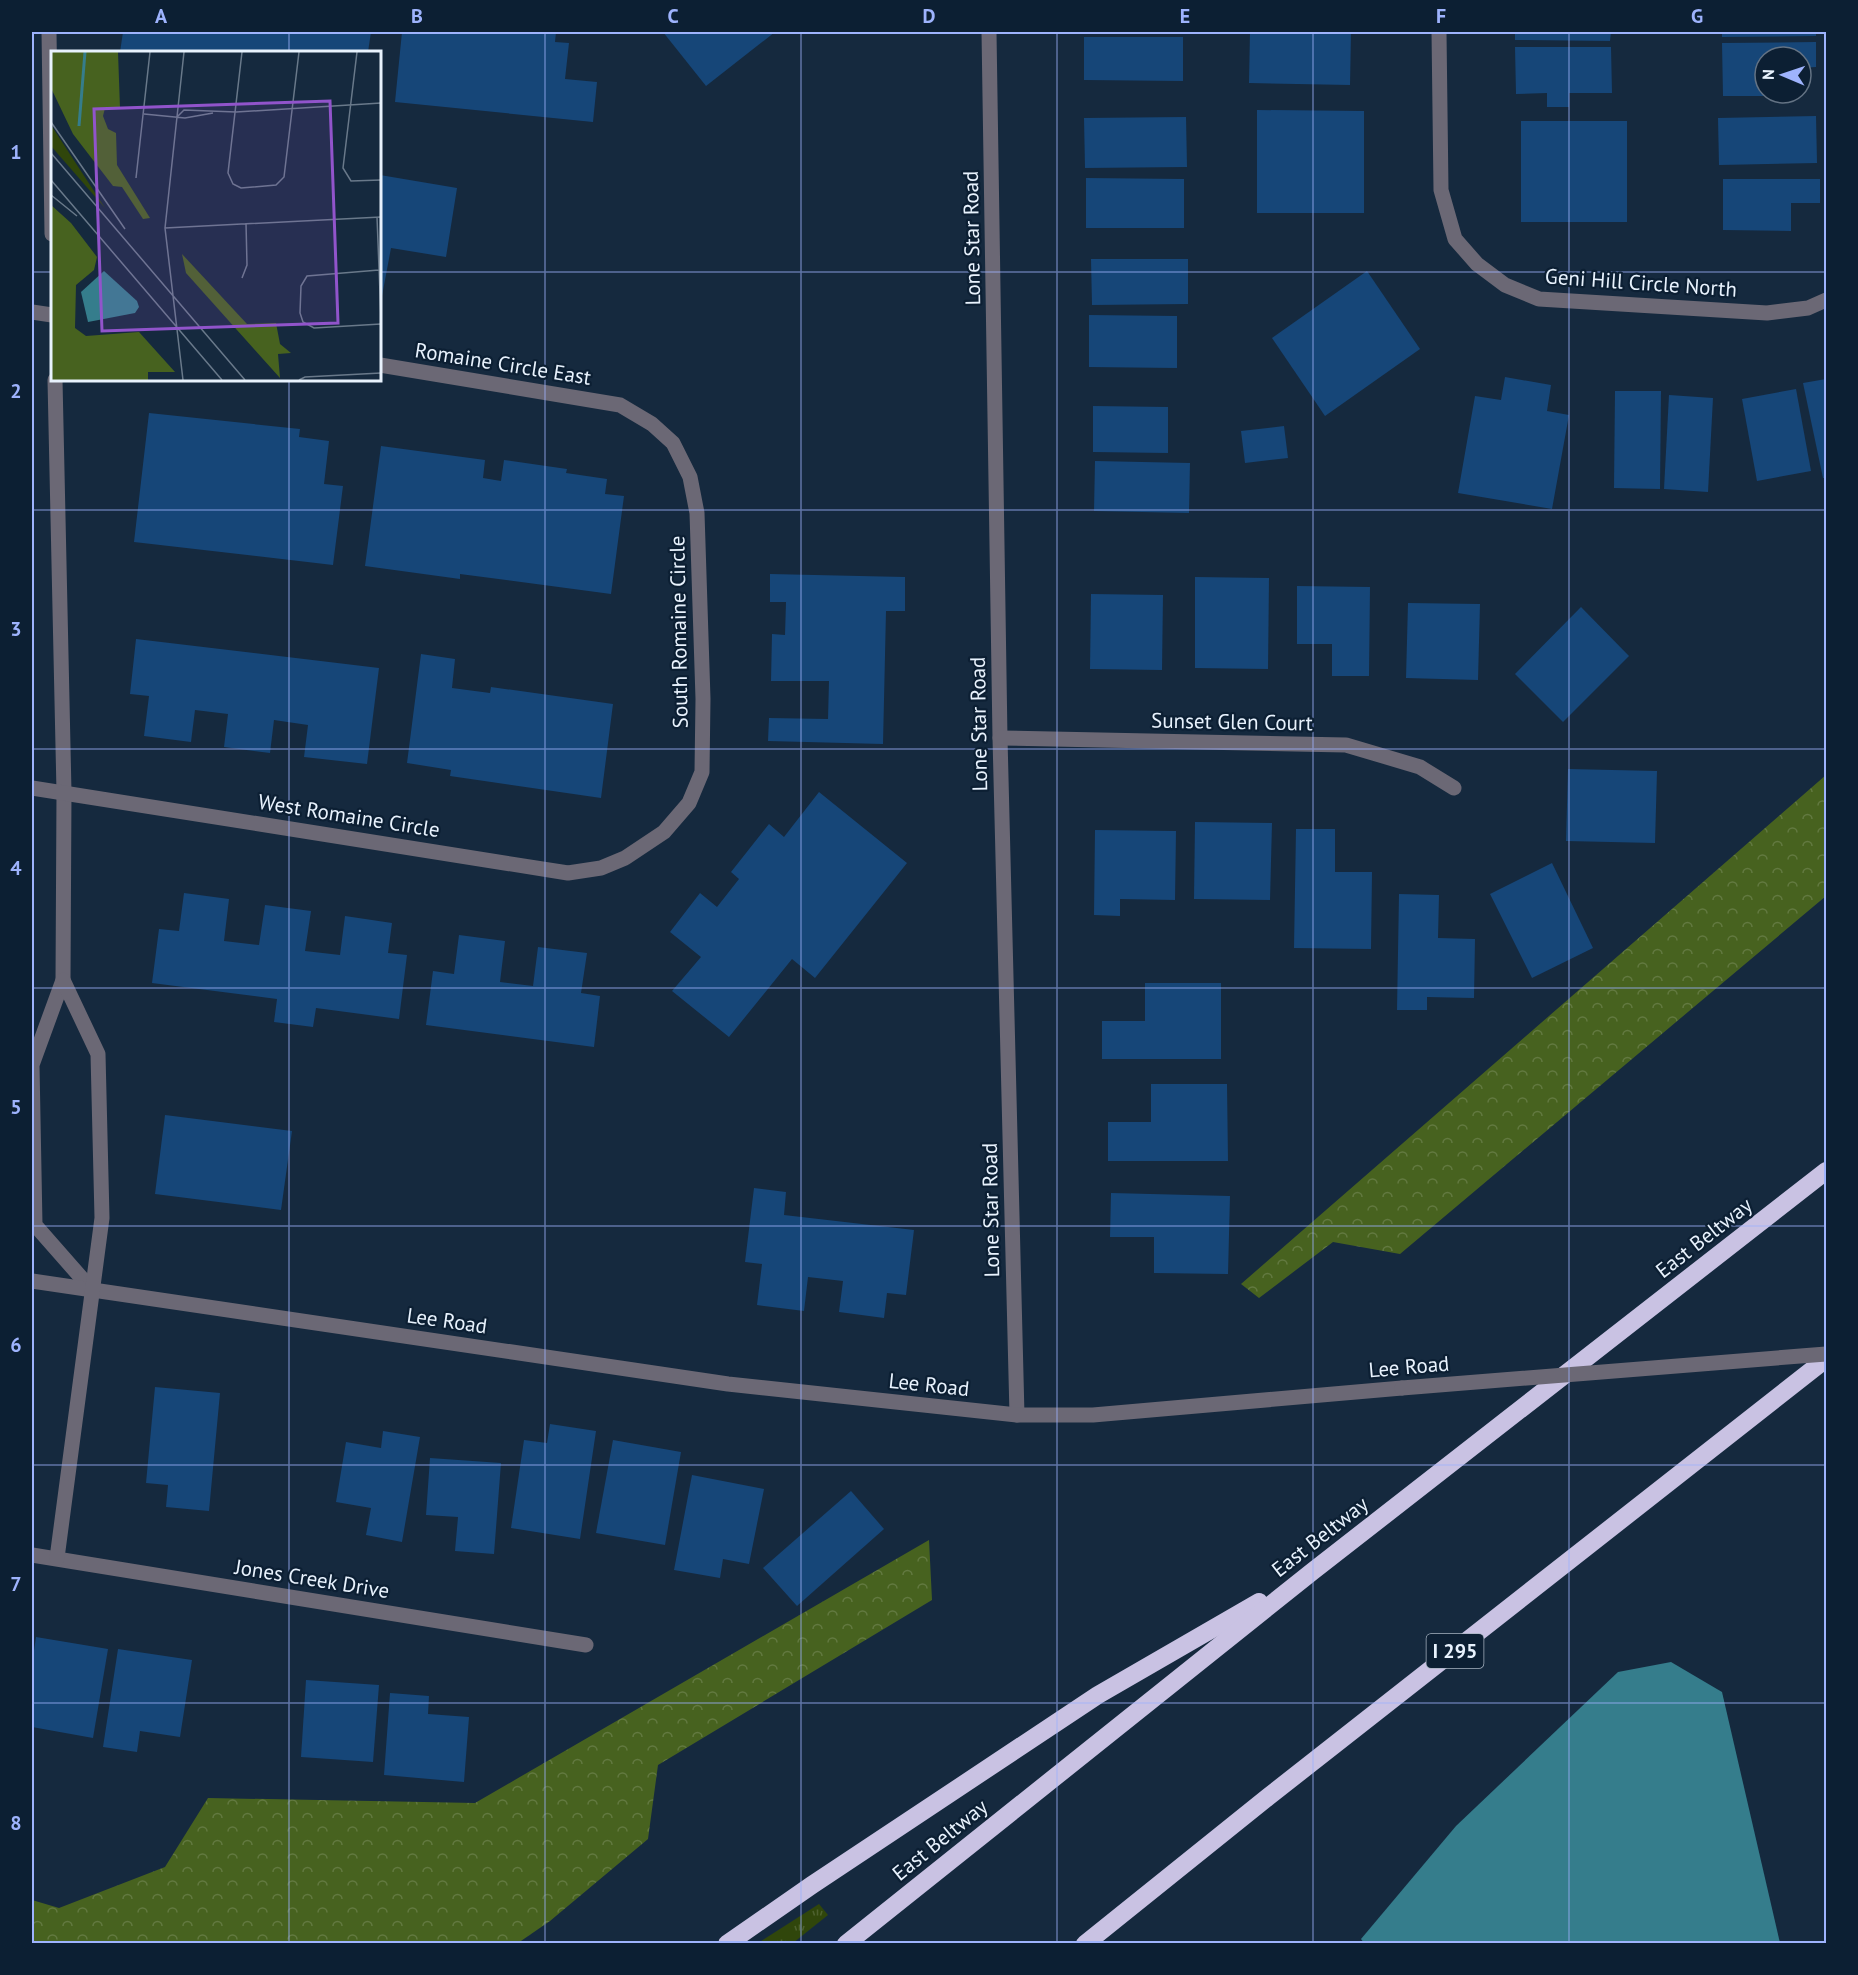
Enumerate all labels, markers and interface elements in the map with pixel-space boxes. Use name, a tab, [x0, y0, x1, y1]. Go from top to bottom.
text: A	[155, 3, 168, 29]
text: B	[411, 3, 423, 29]
text: C	[667, 3, 679, 29]
text: D	[923, 3, 936, 29]
text: E	[1180, 3, 1190, 29]
text: F	[1436, 3, 1446, 29]
text: G	[1691, 3, 1703, 29]
north arrow	[1753, 45, 1813, 105]
inset map	[51, 51, 381, 381]
text: N	[1758, 69, 1778, 80]
text: 1	[10, 139, 22, 165]
street label: Lone Star Road	[957, 171, 986, 305]
street label: Geni Hill Circle North	[1544, 262, 1738, 303]
street label: Romaine Circle East	[413, 336, 593, 391]
text: 2	[10, 378, 22, 404]
street label: South Romaine Circle	[663, 535, 694, 729]
text: 3	[10, 616, 22, 642]
street label: Lone Star Road	[964, 657, 993, 791]
street label: Sunset Glen Court	[1151, 707, 1313, 736]
street label: West Romaine Circle	[256, 788, 442, 843]
text: 4	[10, 855, 22, 881]
text: 5	[10, 1094, 22, 1120]
street label: Lone Star Road	[976, 1143, 1005, 1277]
street label: East Beltway	[1650, 1191, 1758, 1284]
street label: Lee Road	[405, 1302, 489, 1339]
text: 6	[10, 1332, 22, 1358]
street label: Lee Road	[1368, 1350, 1450, 1383]
street label: Lee Road	[887, 1367, 971, 1402]
street label: East Beltway	[1266, 1490, 1374, 1583]
street label: Jones Creek Drive	[232, 1553, 391, 1604]
text: 7	[10, 1571, 22, 1597]
road number: I 295	[1426, 1634, 1484, 1668]
street label: East Beltway	[886, 1793, 993, 1886]
text: 8	[10, 1810, 22, 1836]

